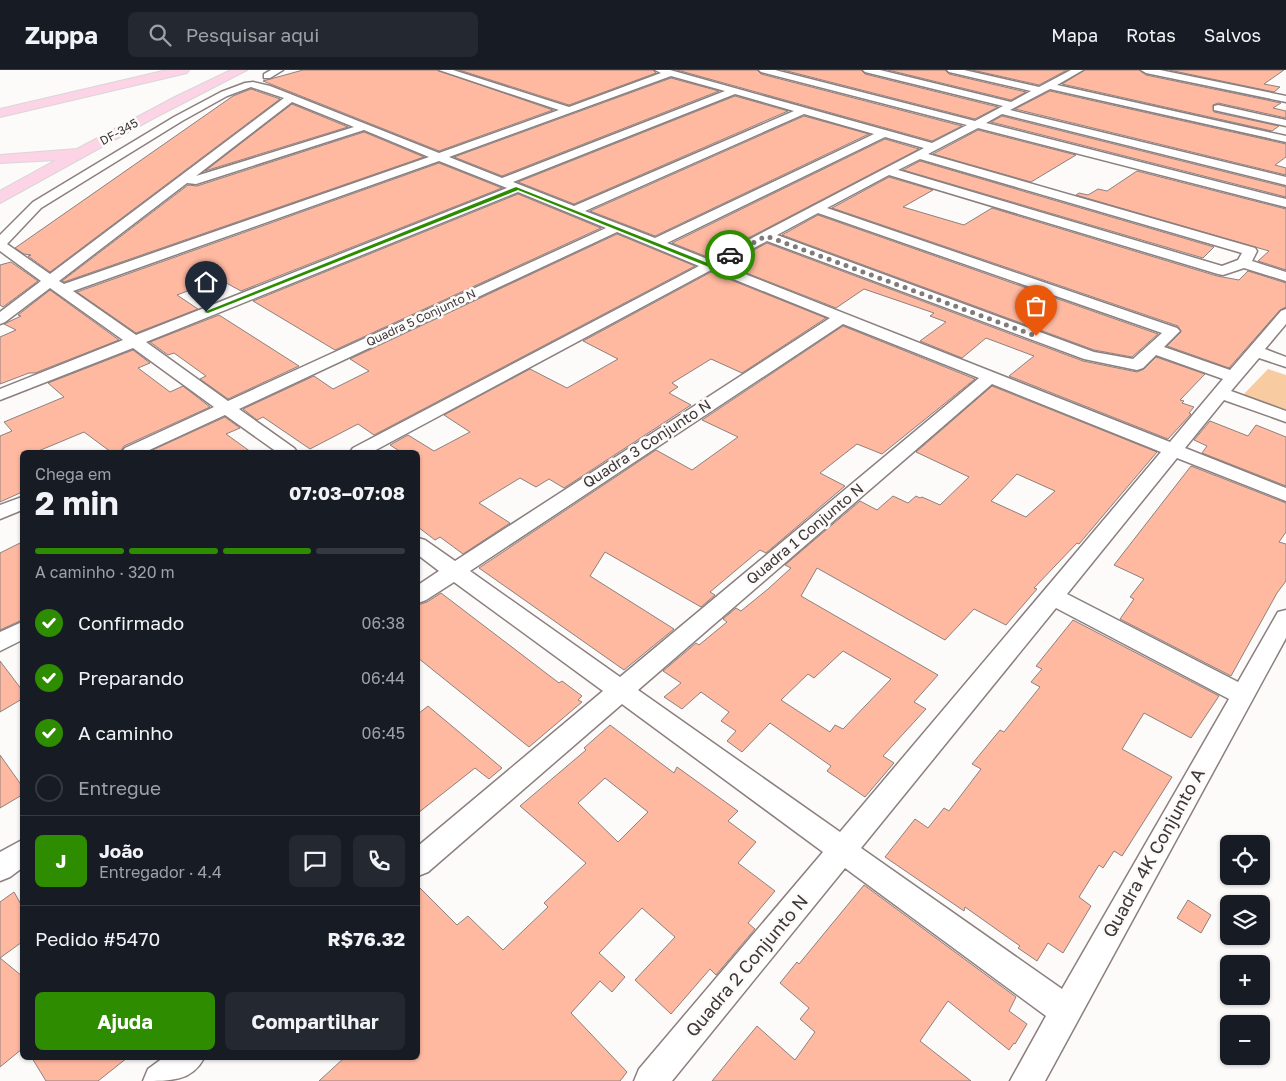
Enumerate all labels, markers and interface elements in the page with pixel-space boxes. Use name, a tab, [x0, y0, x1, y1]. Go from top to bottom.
search box	[128, 12, 478, 57]
text: Zuppa	[25, 20, 98, 49]
icon: search	[146, 21, 174, 49]
text: Pesquisar aqui	[186, 23, 319, 46]
text: Mapa	[1051, 24, 1098, 46]
text: Rotas	[1126, 24, 1176, 46]
text: Salvos	[1204, 24, 1261, 46]
street label: DF-345	[97, 115, 141, 148]
courier	[705, 230, 755, 280]
icon: car	[716, 241, 744, 269]
pin	[185, 261, 227, 312]
icon: home	[192, 268, 220, 296]
pin	[1015, 285, 1057, 336]
street label: Quadra 5 Conjunto N	[364, 286, 478, 350]
icon: bag	[1022, 292, 1050, 320]
street label: Quadra 3 Conjunto N	[579, 395, 714, 491]
text: Chega em	[35, 464, 111, 484]
street label: Quadra 1 Conjunto N	[742, 479, 867, 588]
text: 07:03–07:08	[289, 481, 405, 504]
text: 2 min	[35, 484, 119, 522]
text: A caminho · 320 m	[35, 562, 175, 582]
icon: check	[35, 609, 63, 637]
text: Confirmado	[78, 611, 184, 634]
text: 06:38	[361, 613, 405, 633]
icon: check	[35, 664, 63, 692]
text: Preparando	[78, 666, 184, 689]
text: 06:44	[361, 668, 405, 688]
icon: check	[35, 719, 63, 747]
text: A caminho	[78, 721, 173, 744]
text: 06:45	[362, 723, 405, 743]
street label: Quadra 4K Conjunto A	[1097, 764, 1209, 941]
text: Entregue	[78, 776, 161, 799]
button: chat	[289, 835, 341, 887]
button: phone	[353, 835, 405, 887]
map controls	[1220, 835, 1270, 1065]
button: locate	[1220, 835, 1270, 885]
text: João	[99, 839, 144, 862]
text: J	[56, 849, 66, 872]
text: Entregador · 4.4	[99, 862, 222, 882]
street label: Quadra 2 Conjunto N	[680, 890, 812, 1041]
button: layers	[1220, 895, 1270, 945]
text: Pedido #5470	[35, 927, 160, 950]
text: R$76.32	[327, 927, 405, 950]
button: +	[1220, 955, 1270, 1005]
button: Ajuda	[35, 992, 215, 1050]
button: Compartilhar	[225, 992, 405, 1050]
button: −	[1220, 1015, 1270, 1065]

